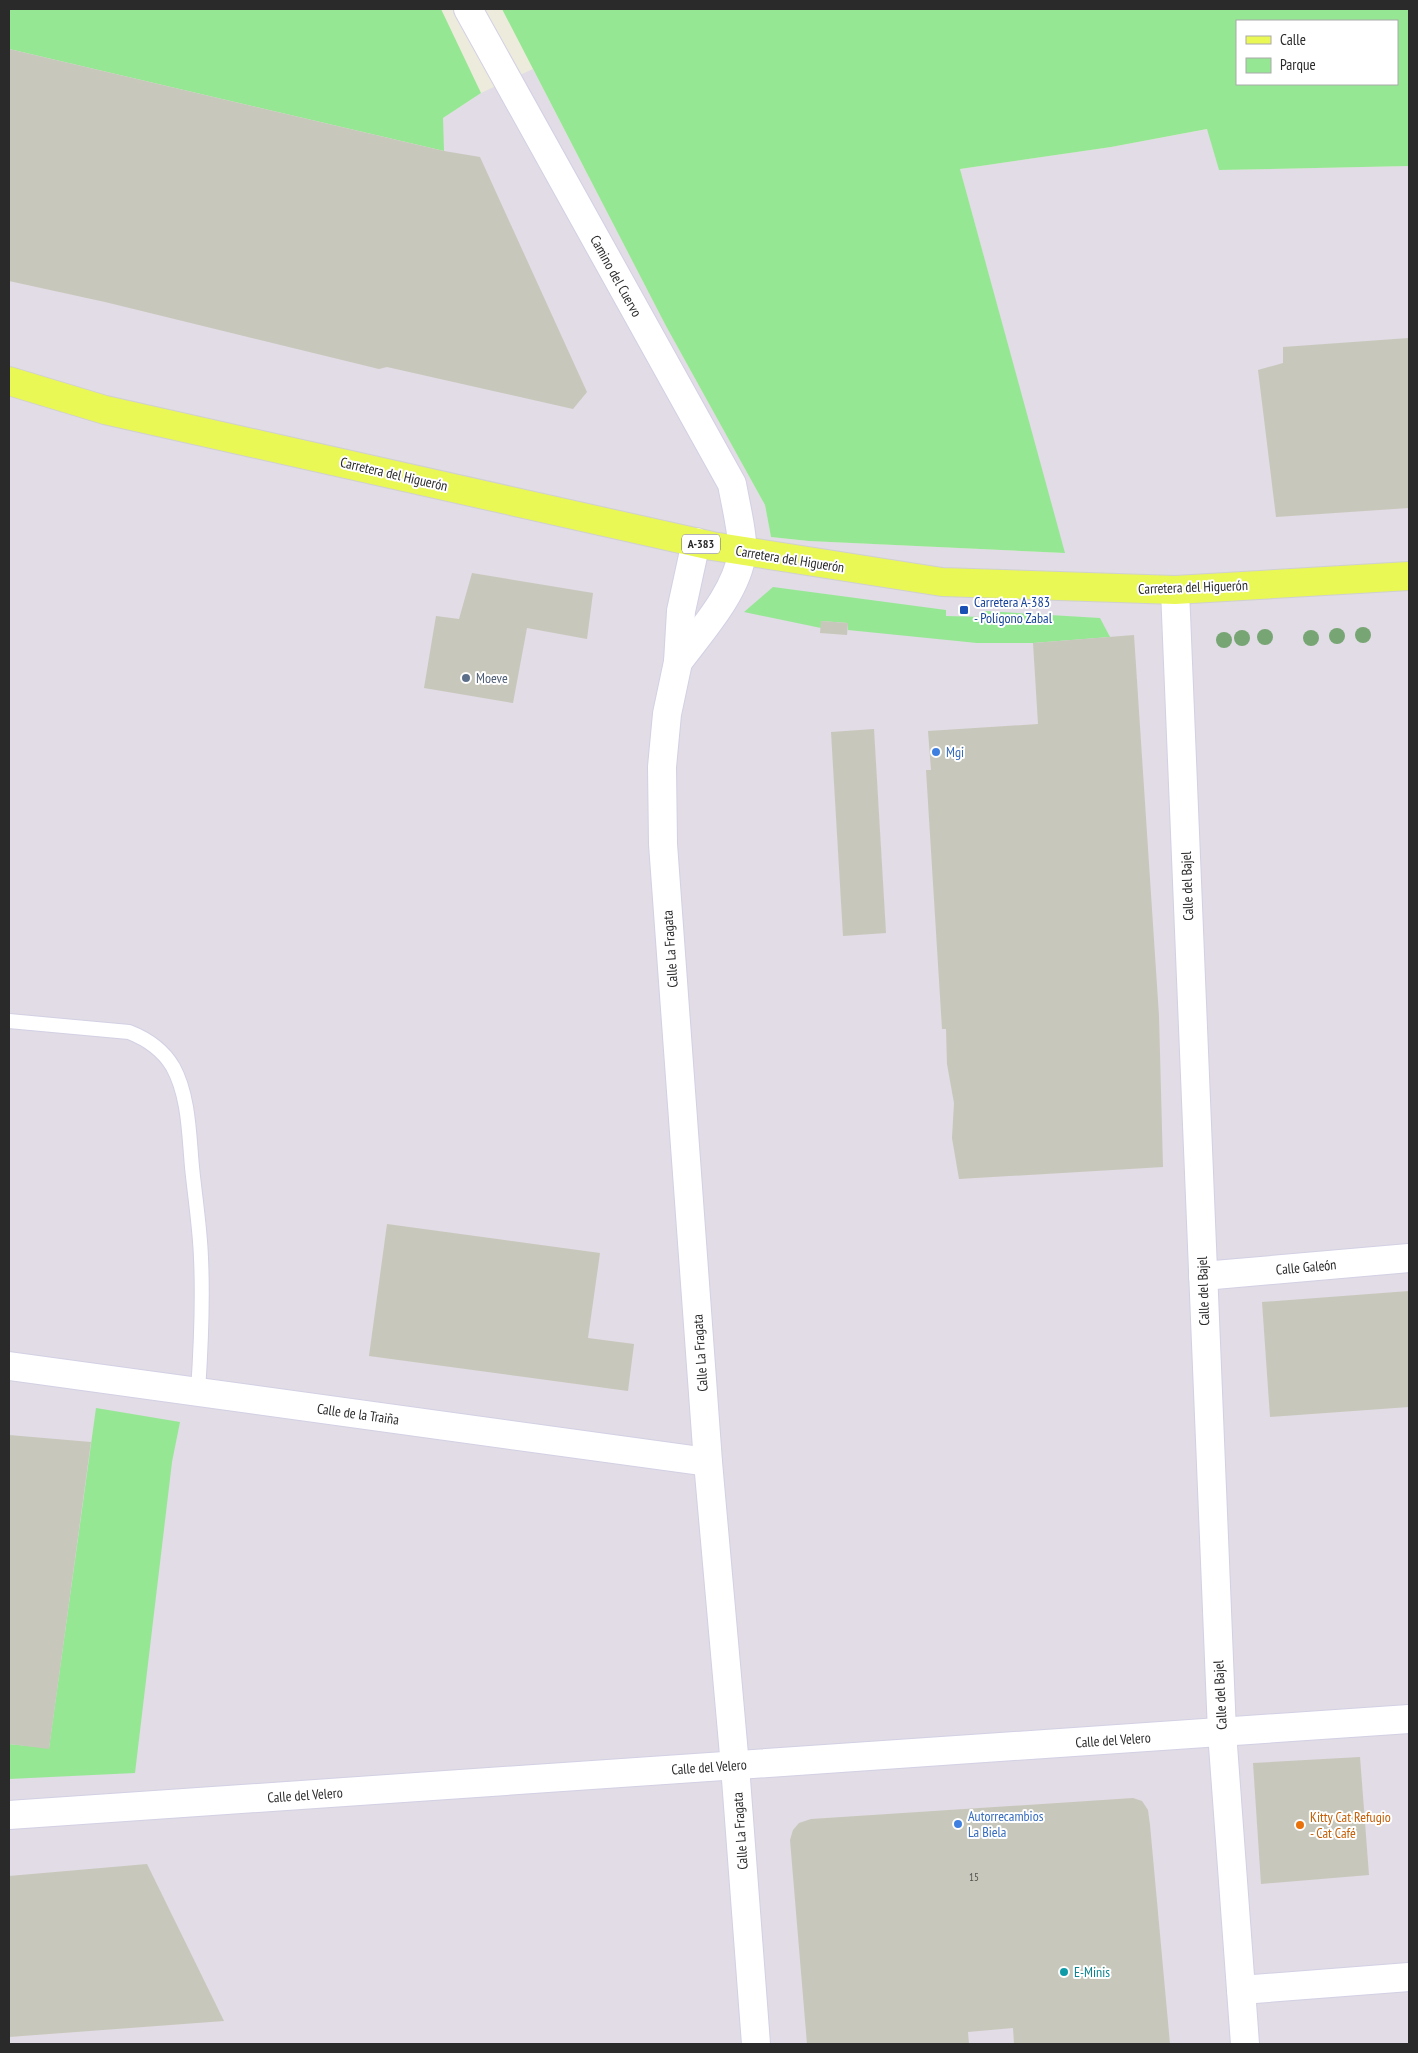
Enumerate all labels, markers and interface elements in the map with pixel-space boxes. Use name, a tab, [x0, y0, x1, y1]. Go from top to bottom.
legend	[1236, 20, 1398, 85]
text: Calle	[1280, 30, 1306, 49]
text: Parque	[1280, 55, 1316, 74]
street label: Camino del Cuervo	[586, 232, 646, 320]
street label: Carretera del Higuerón	[338, 453, 450, 495]
road number: A-383	[682, 534, 720, 554]
street label: Carretera del Higuerón	[734, 542, 846, 576]
street label: Carretera del Higuerón	[1138, 576, 1248, 598]
place label: Carretera A-383 - Polígono Zabal	[974, 593, 1053, 627]
marker: Carretera A-383 - Polígono Zabal	[958, 604, 970, 616]
place label: Moeve	[476, 669, 508, 687]
marker: Moeve	[460, 672, 472, 684]
place label: Mgi	[946, 743, 964, 761]
marker: Mgi	[930, 746, 942, 758]
street label: Calle del Bajel	[1177, 850, 1197, 921]
street label: Calle La Fragata	[658, 910, 682, 988]
street label: Calle del Bajel	[1193, 1255, 1213, 1326]
street label: Calle Galeón	[1275, 1255, 1337, 1279]
street label: Calle La Fragata	[688, 1314, 712, 1392]
street label: Calle de la Traiña	[316, 1399, 400, 1429]
street label: Calle del Bajel	[1209, 1659, 1231, 1730]
street label: Calle del Velero	[1075, 1728, 1151, 1752]
street label: Calle del Velero	[671, 1755, 747, 1779]
street label: Calle del Velero	[267, 1783, 343, 1807]
street label: Calle La Fragata	[728, 1792, 752, 1870]
place label: Autorrecambios La Biela	[968, 1807, 1044, 1841]
place label: Kitty Cat Refugio - Cat Café	[1310, 1808, 1391, 1842]
marker: Autorrecambios La Biela	[952, 1818, 964, 1830]
marker: Kitty Cat Refugio - Cat Café	[1294, 1819, 1306, 1831]
house number: 15	[969, 1870, 979, 1884]
place label: E-Minis	[1074, 1963, 1110, 1981]
marker: E-Minis	[1058, 1966, 1070, 1978]

